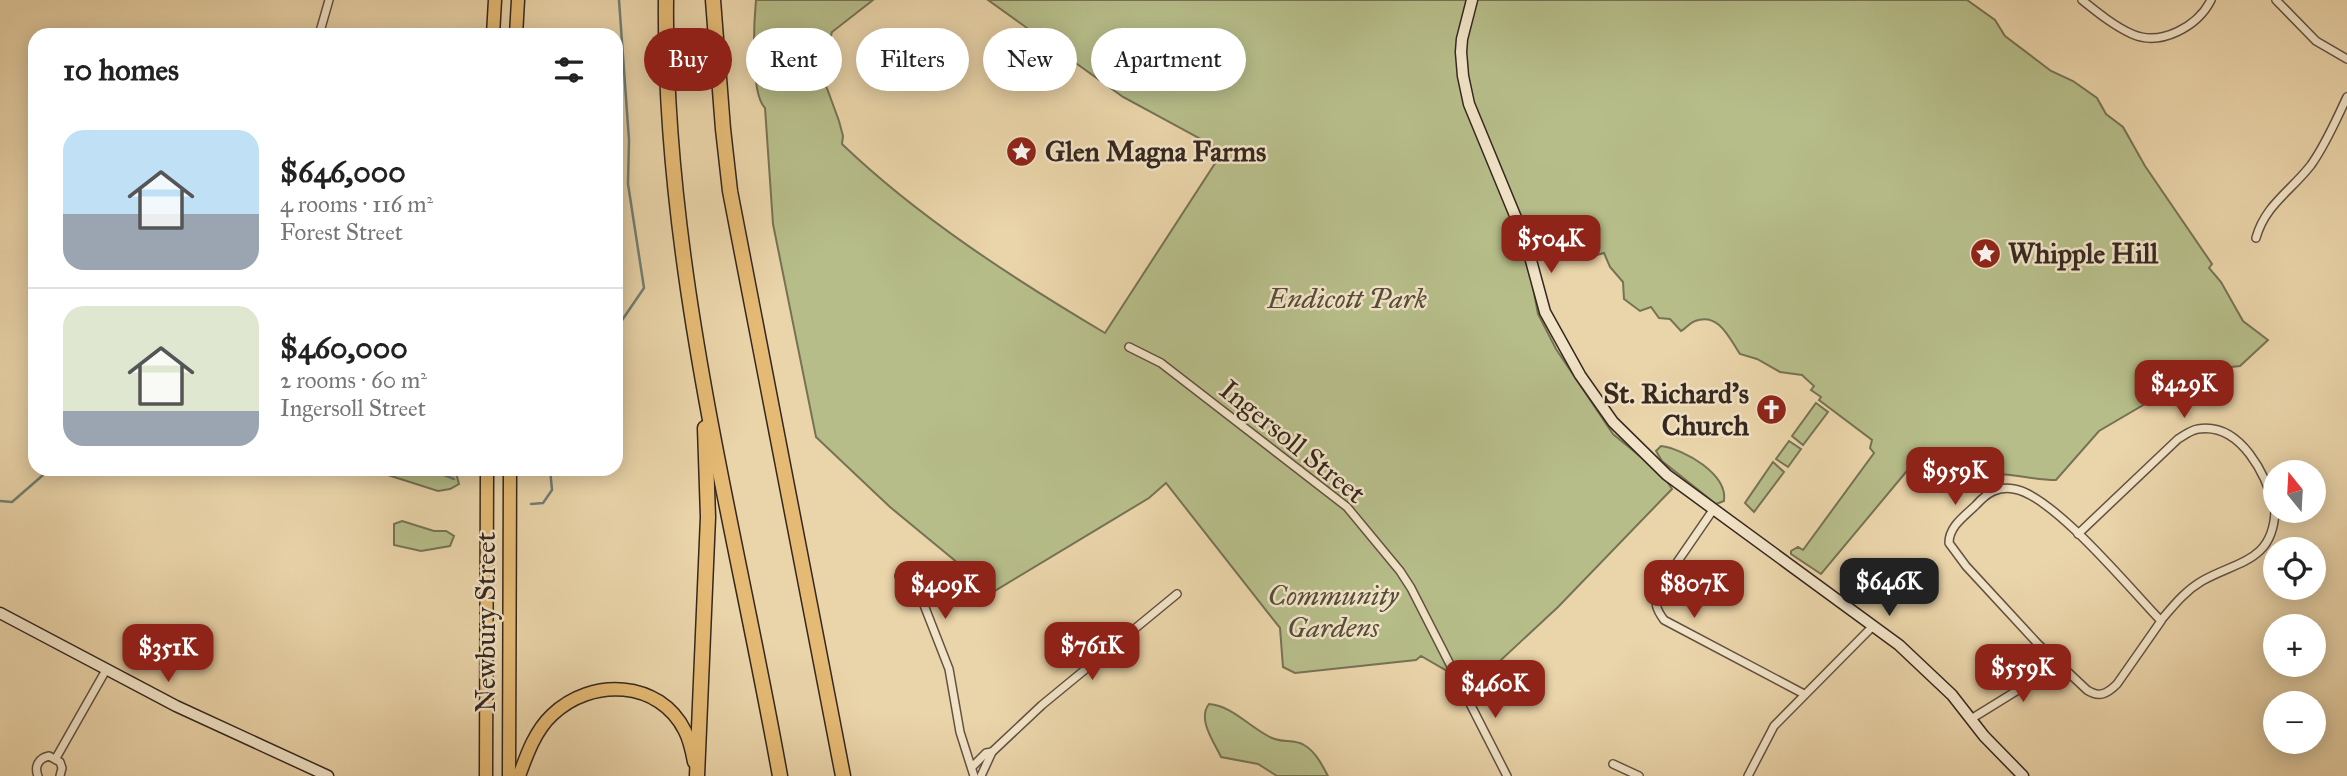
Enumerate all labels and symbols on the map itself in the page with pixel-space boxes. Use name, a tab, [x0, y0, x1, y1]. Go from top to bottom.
place icon: Glen Magna Farms	[1005, 134, 1039, 168]
place label: Glen Magna Farms	[1045, 134, 1266, 169]
pin: $504K	[1502, 216, 1600, 275]
place icon: Whipple Hill	[1968, 236, 2002, 270]
place label: Whipple Hill	[2008, 236, 2159, 271]
park label: Endicott Park	[1266, 281, 1428, 316]
pin: $429K	[2135, 360, 2233, 420]
street label: Ingersoll Street	[1213, 372, 1373, 511]
place label: St. Richard's Church	[1603, 376, 1749, 443]
church icon: St. Richard's Church	[1755, 392, 1789, 426]
pin: $959K	[1906, 448, 2004, 507]
north arrow	[2263, 460, 2326, 523]
street label: Newbury Street	[468, 531, 503, 712]
pin: $646K	[1840, 558, 1938, 618]
pin: $807K	[1645, 560, 1743, 620]
pin: $409K	[896, 562, 994, 621]
park label: Community Gardens	[1268, 578, 1400, 645]
pin: $761K	[1043, 622, 1141, 682]
pin: $351K	[119, 624, 217, 684]
pin: $559K	[1974, 644, 2072, 704]
pin: $460K	[1446, 660, 1544, 720]

